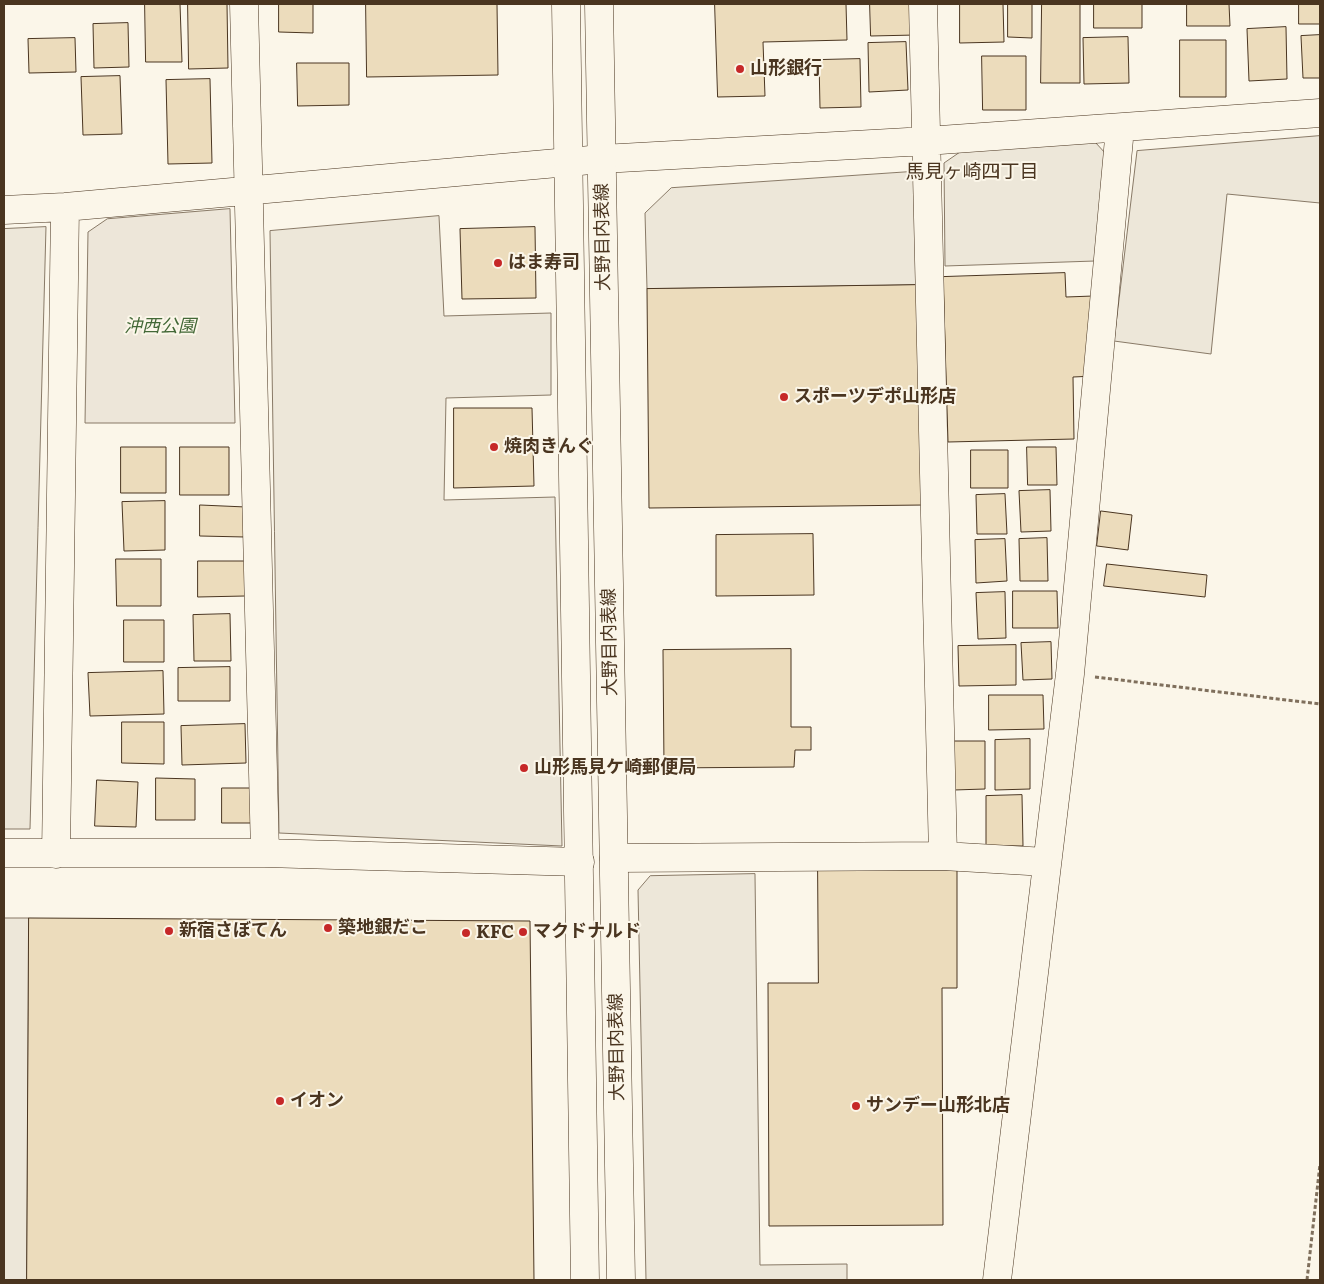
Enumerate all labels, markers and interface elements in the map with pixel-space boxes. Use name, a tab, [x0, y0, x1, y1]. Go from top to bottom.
place label: 山形銀行	[750, 58, 822, 80]
marker: 山形銀行	[734, 63, 746, 75]
district label: 馬見ヶ崎四丁目	[906, 161, 1038, 183]
street label: 大野目内表線	[591, 183, 615, 291]
place label: はま寿司	[508, 252, 580, 274]
marker: はま寿司	[492, 257, 504, 269]
park label: 沖西公園	[124, 316, 196, 338]
place label: スポーツデポ山形店	[794, 386, 956, 408]
marker: スポーツデポ山形店	[778, 391, 790, 403]
place label: 焼肉きんぐ	[504, 436, 594, 458]
marker: 焼肉きんぐ	[488, 441, 500, 453]
street label: 大野目内表線	[598, 588, 622, 696]
place label: 山形馬見ケ崎郵便局	[534, 757, 696, 779]
marker: 山形馬見ケ崎郵便局	[518, 762, 530, 774]
place label: 築地銀だこ	[338, 917, 428, 939]
place label: 新宿さぼてん	[179, 920, 287, 942]
place label: マクドナルド	[533, 921, 641, 943]
marker: 築地銀だこ	[322, 922, 334, 934]
place label: KFC	[476, 922, 514, 944]
marker: 新宿さぼてん	[163, 925, 175, 937]
marker: マクドナルド	[517, 926, 529, 938]
marker: KFC	[460, 927, 472, 939]
street label: 大野目内表線	[605, 993, 629, 1101]
place label: イオン	[290, 1090, 344, 1112]
marker: イオン	[274, 1095, 286, 1107]
place label: サンデー山形北店	[866, 1095, 1010, 1117]
marker: サンデー山形北店	[850, 1100, 862, 1112]

